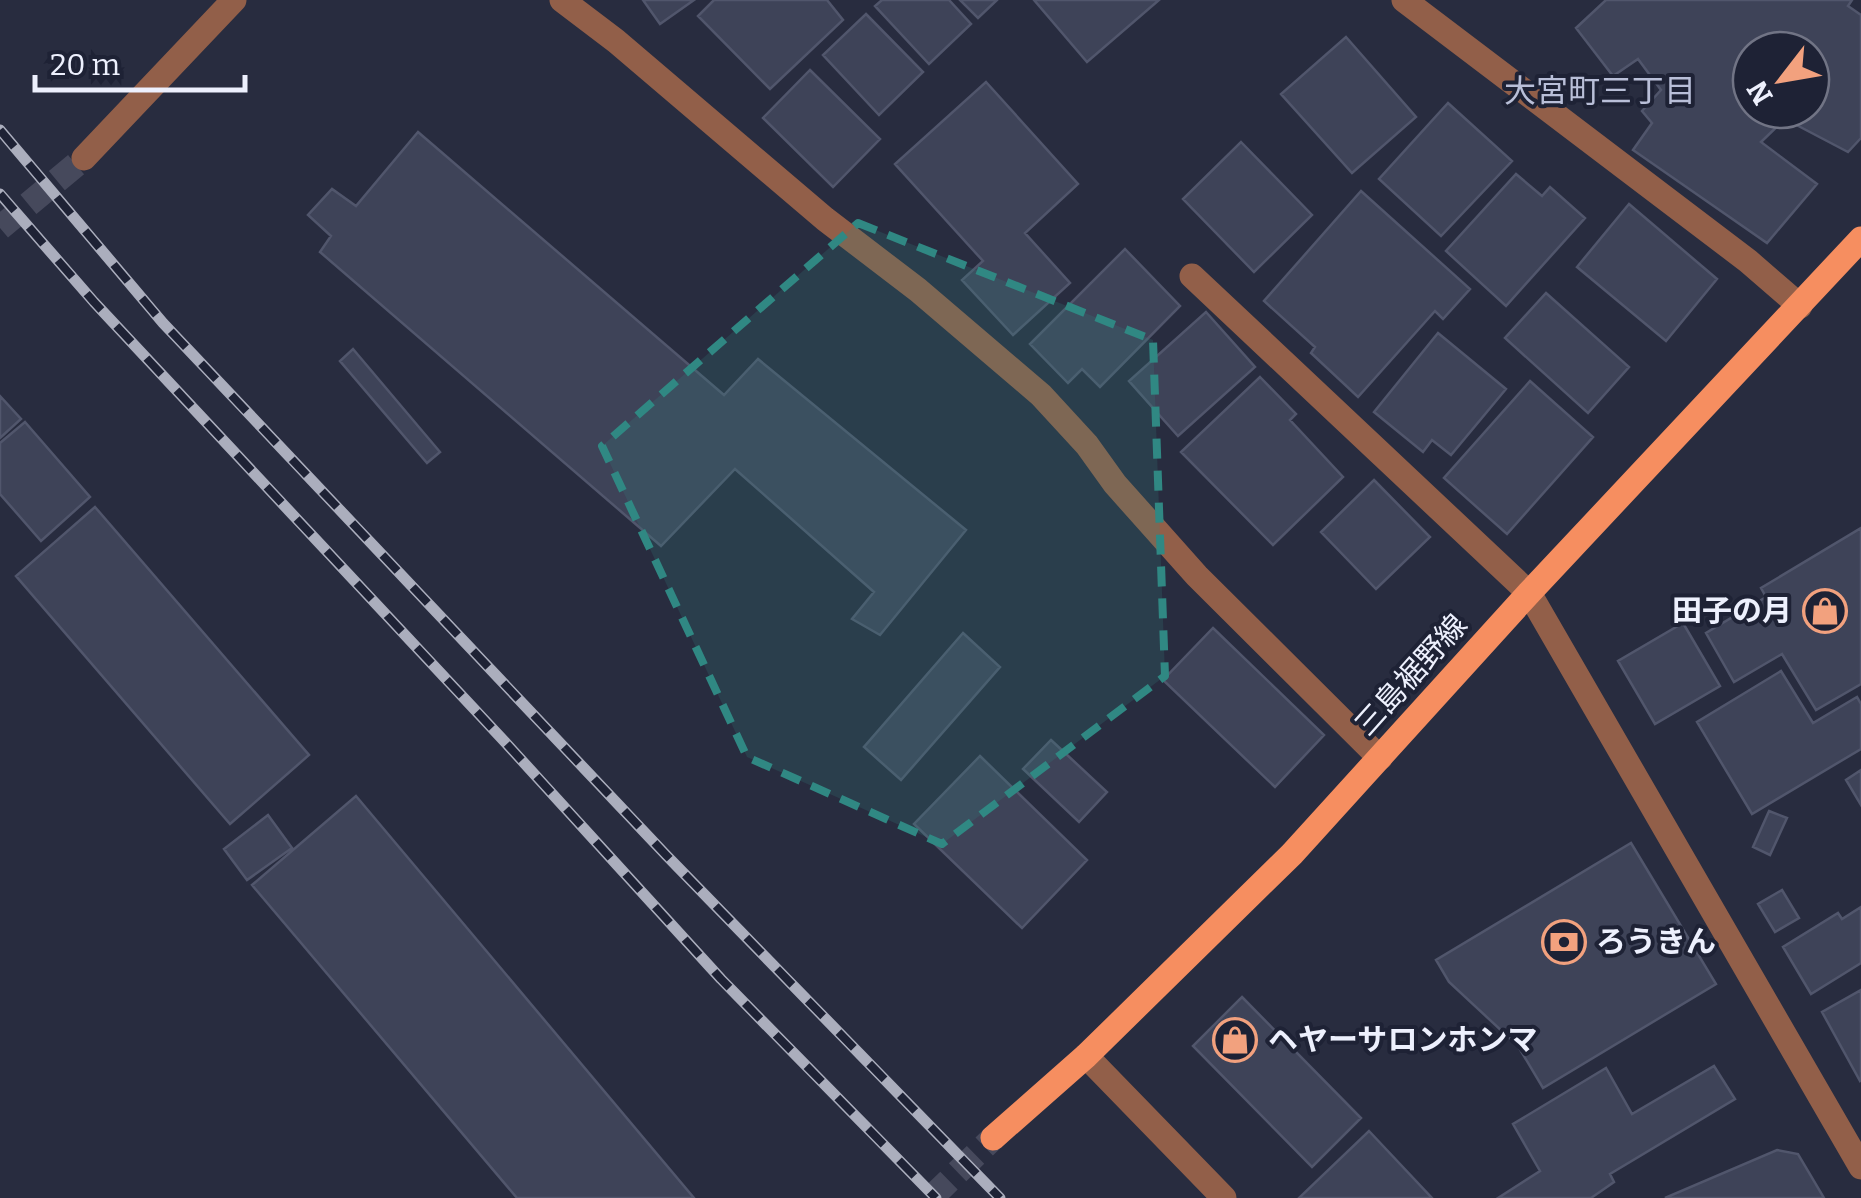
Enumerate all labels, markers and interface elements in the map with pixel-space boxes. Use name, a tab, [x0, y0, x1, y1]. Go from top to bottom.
scale bar	[35, 30, 245, 92]
north arrow	[1731, 30, 1831, 130]
text: 20 m	[50, 47, 121, 83]
district label: 大宮町三丁目	[1504, 72, 1696, 110]
text: N	[1740, 75, 1780, 110]
shop icon: 田子の月	[1802, 588, 1848, 634]
place label: 田子の月	[1672, 593, 1792, 629]
street label: 三島裾野線	[1347, 607, 1475, 743]
bank icon: ろうきん	[1541, 919, 1587, 965]
place label: ろうきん	[1596, 924, 1716, 960]
shop icon: ヘヤーサロンホンマ	[1212, 1017, 1258, 1063]
place label: ヘヤーサロンホンマ	[1268, 1022, 1537, 1058]

